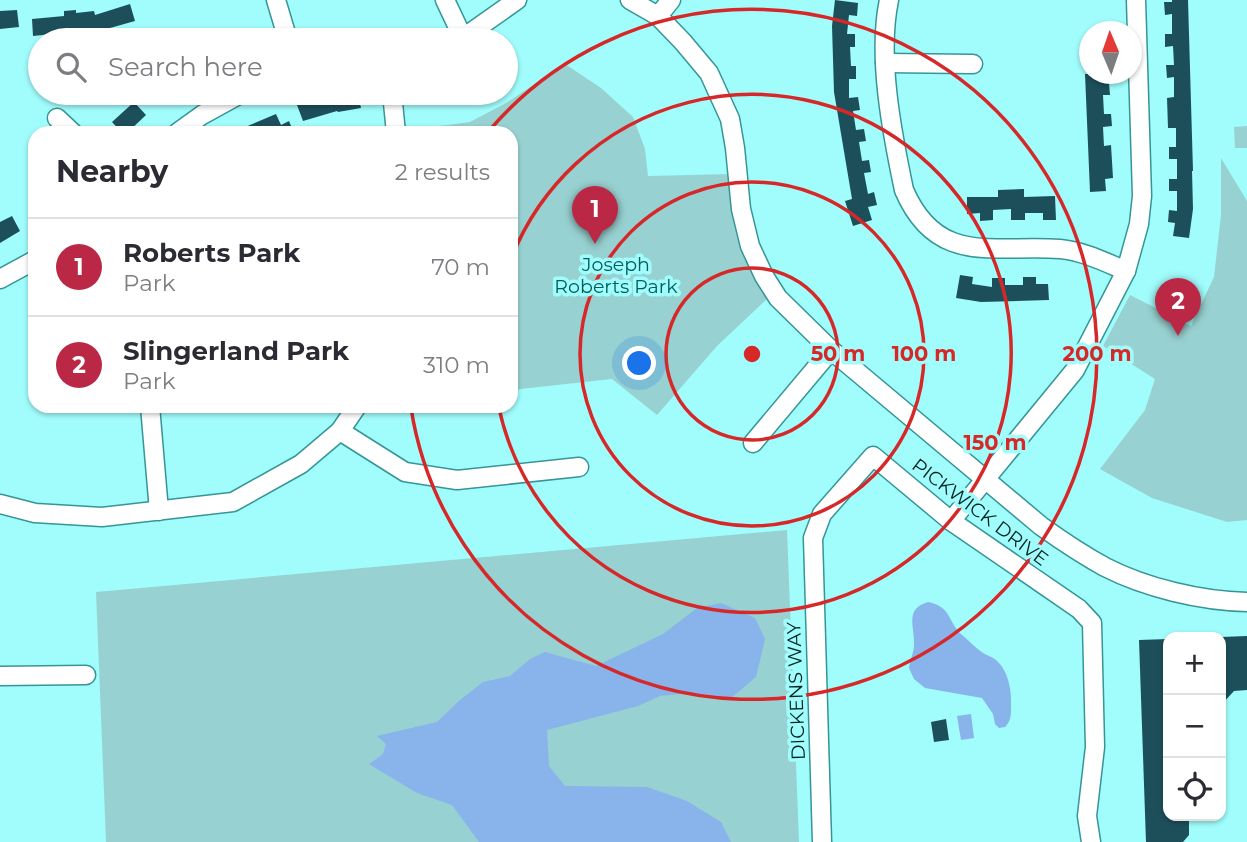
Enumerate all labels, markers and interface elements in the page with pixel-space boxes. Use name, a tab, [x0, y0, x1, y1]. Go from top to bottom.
north arrow	[1079, 21, 1142, 84]
search box	[28, 28, 518, 105]
icon: search	[52, 48, 90, 86]
text: Search here	[108, 51, 263, 83]
text: Nearby	[56, 153, 168, 190]
text: 2 results	[395, 158, 490, 186]
pin: 1	[572, 186, 618, 244]
text: Roberts Park	[123, 237, 300, 269]
text: 1	[74, 253, 84, 281]
text: 70 m	[431, 253, 490, 281]
park label: Joseph Roberts Park	[554, 253, 678, 298]
text: Park	[123, 269, 176, 297]
pin: 2	[1155, 278, 1201, 336]
text: Slingerland Park	[123, 335, 349, 367]
text: 50 m	[811, 341, 865, 366]
text: 100 m	[892, 341, 956, 366]
text: 200 m	[1063, 341, 1131, 366]
centre of rings	[740, 342, 764, 366]
your location	[622, 346, 656, 380]
text: 2	[72, 351, 86, 379]
text: 310 m	[423, 351, 490, 379]
text: Park	[123, 367, 176, 395]
text: 150 m	[964, 430, 1026, 455]
street label: PICKWICK DRIVE	[907, 453, 1053, 571]
street label: DICKENS WAY	[782, 620, 810, 761]
map controls	[1163, 632, 1226, 821]
button: +	[1163, 632, 1226, 695]
button: −	[1163, 695, 1226, 758]
button: locate	[1163, 758, 1226, 821]

